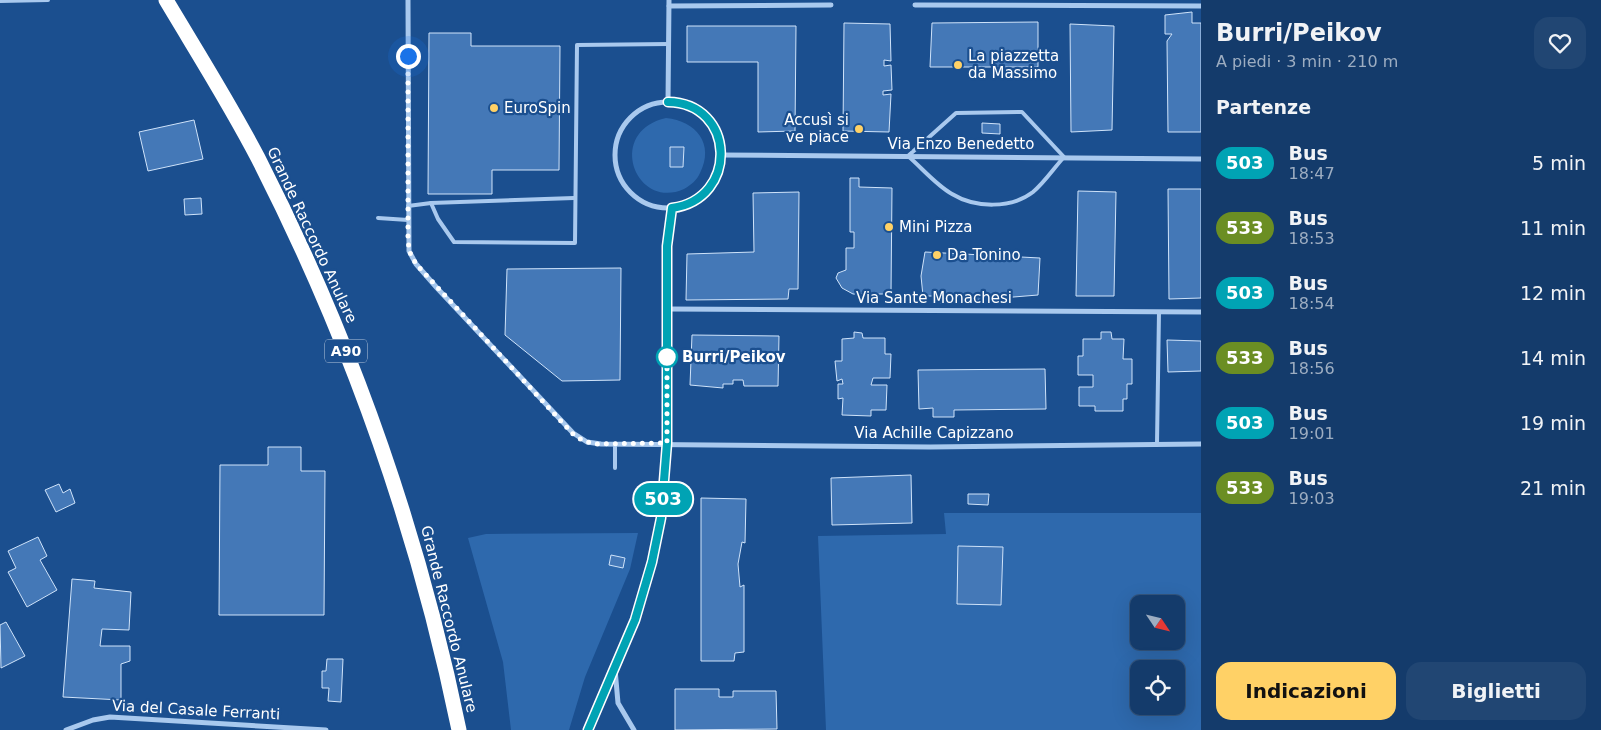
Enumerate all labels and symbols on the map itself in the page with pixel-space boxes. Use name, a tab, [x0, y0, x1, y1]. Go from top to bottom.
your location	[396, 44, 421, 69]
place label: La piazzetta da Massimo	[968, 47, 1059, 82]
marker: La piazzetta da Massimo	[952, 59, 964, 71]
place label: EuroSpin	[504, 99, 571, 117]
marker: EuroSpin	[488, 102, 500, 114]
place label: Accusì si ve piace	[784, 111, 849, 146]
marker: Accusì si ve piace	[853, 123, 865, 135]
street label: Via Enzo Benedetto	[888, 135, 1034, 153]
street label: Grande Raccordo Anulare	[263, 144, 361, 326]
place label: Mini Pizza	[899, 218, 972, 236]
marker: Mini Pizza	[883, 221, 895, 233]
place label: Da Tonino	[947, 246, 1021, 264]
marker: Da Tonino	[931, 249, 943, 261]
street label: Via Sante Monachesi	[856, 289, 1012, 307]
road number: A90	[325, 340, 367, 362]
marker: Burri/Peikov	[656, 346, 678, 368]
place label: Burri/Peikov	[682, 348, 786, 366]
street label: Via Achille Capizzano	[854, 424, 1014, 442]
line badge: 503	[634, 483, 692, 515]
street label: Grande Raccordo Anulare	[417, 524, 481, 714]
north arrow	[1130, 595, 1185, 650]
street label: Via del Casale Ferranti	[111, 697, 281, 723]

